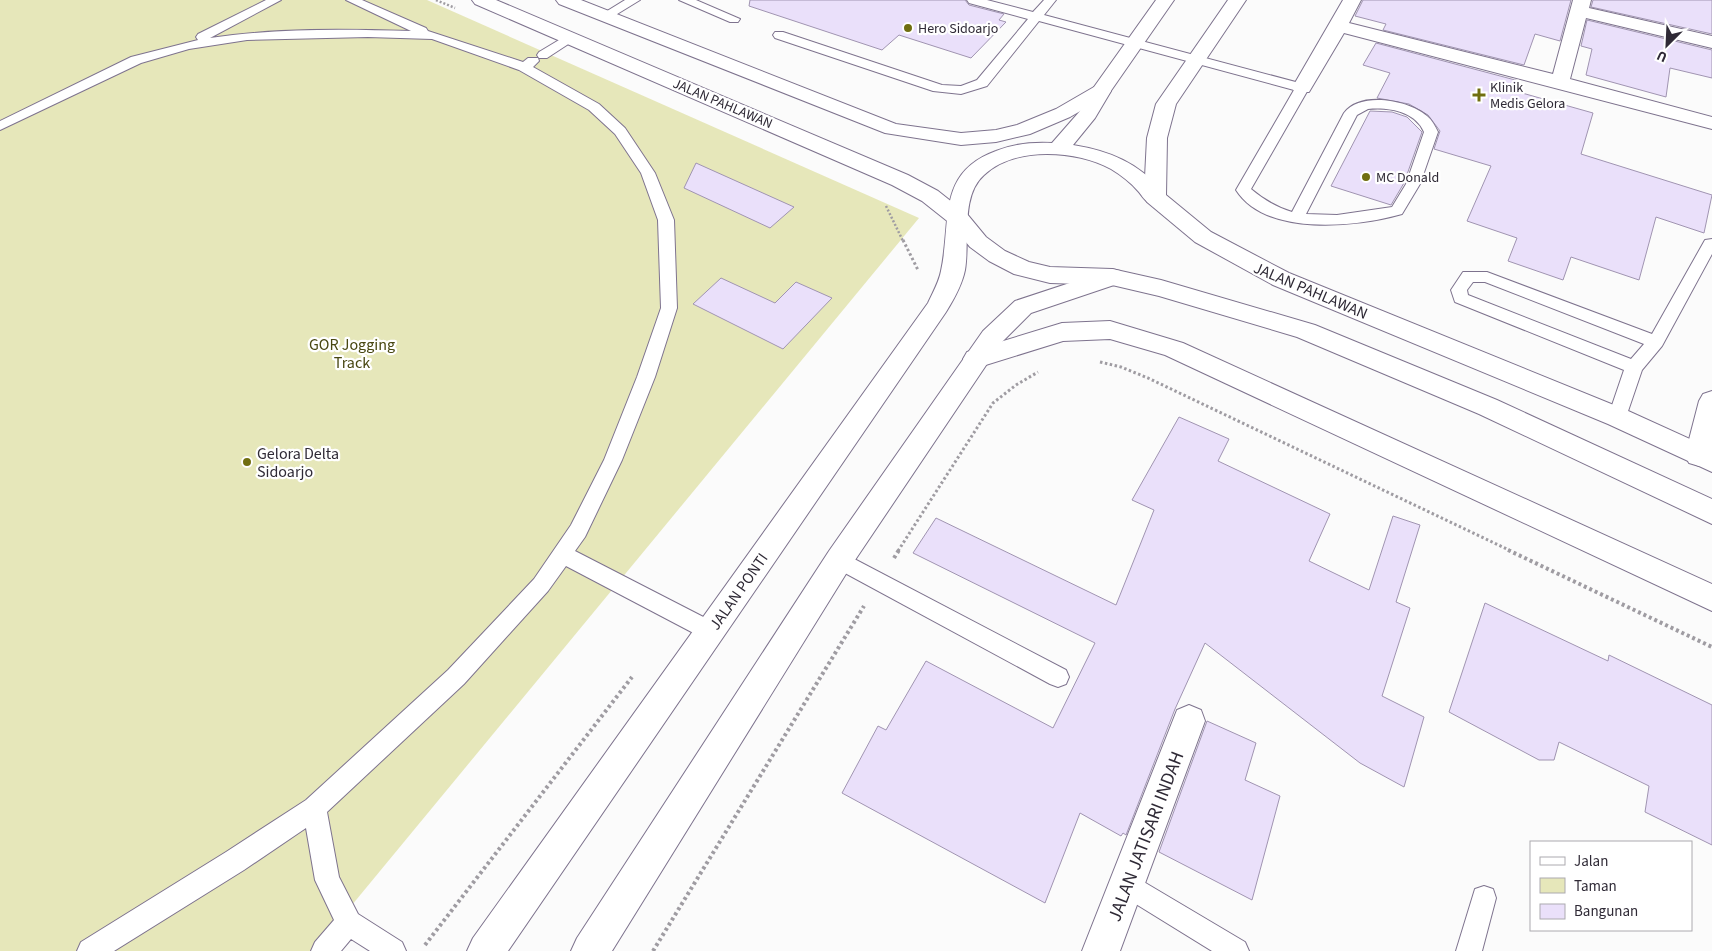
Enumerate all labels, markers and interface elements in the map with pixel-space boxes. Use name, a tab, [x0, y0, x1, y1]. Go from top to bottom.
place label: Hero Sidoarjo	[918, 19, 998, 39]
north arrow	[1642, 20, 1692, 70]
marker: Hero Sidoarjo	[902, 22, 914, 34]
text: U	[1654, 45, 1670, 67]
street label: JALAN PAHLAWAN	[670, 74, 776, 134]
place label: Klinik Medis Gelora	[1490, 78, 1565, 114]
marker: Klinik Medis Gelora	[1472, 88, 1486, 102]
place label: MC Donald	[1376, 168, 1439, 188]
marker: MC Donald	[1360, 171, 1372, 183]
street label: JALAN PAHLAWAN	[1250, 257, 1371, 325]
park label: GOR Jogging Track	[309, 334, 395, 374]
place label: Gelora Delta Sidoarjo	[257, 443, 339, 483]
marker: Gelora Delta Sidoarjo	[241, 456, 253, 468]
street label: JALAN PONTI	[704, 549, 773, 634]
street label: JALAN JATISARI INDAH	[1102, 748, 1191, 926]
legend	[1530, 841, 1692, 931]
text: Jalan	[1574, 851, 1608, 872]
text: Taman	[1574, 876, 1617, 897]
text: Bangunan	[1574, 901, 1638, 922]

